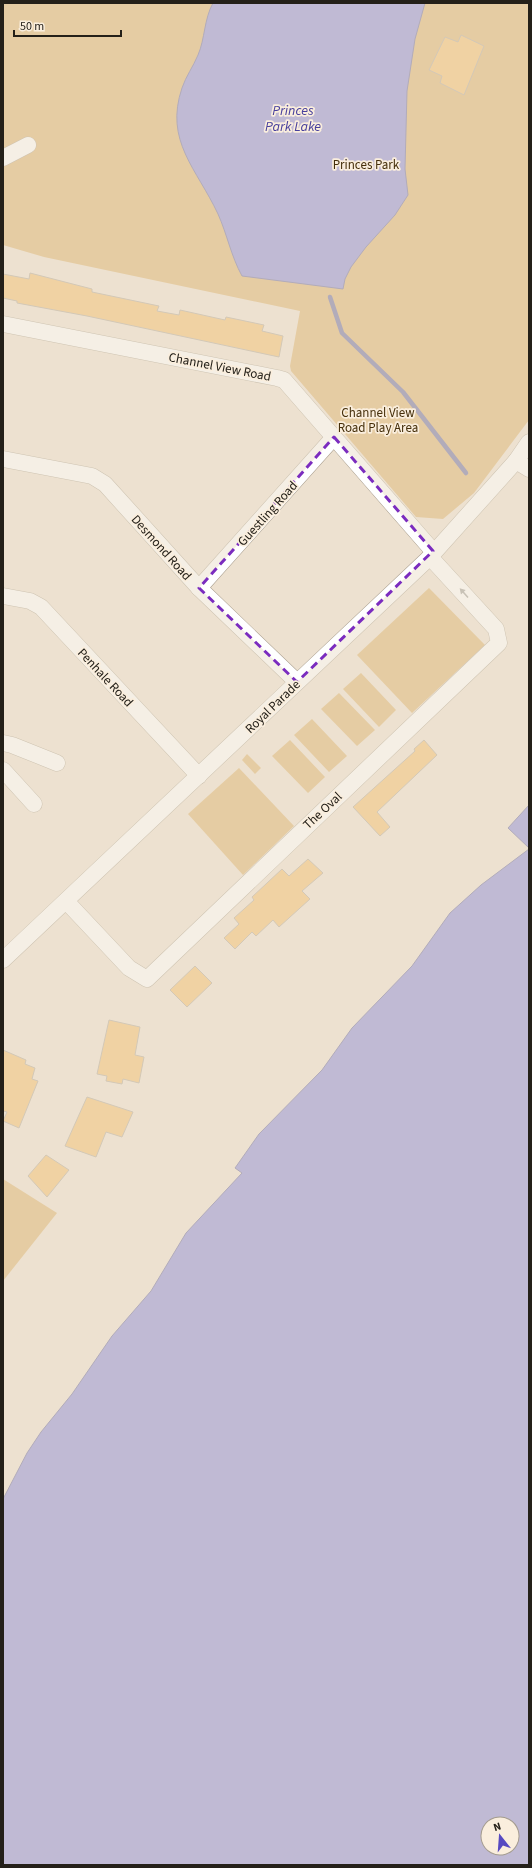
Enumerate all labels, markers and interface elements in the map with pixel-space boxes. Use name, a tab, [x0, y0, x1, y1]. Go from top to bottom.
scale bar	[14, 12, 121, 38]
text: 50 m	[20, 18, 44, 35]
water label: Princes Park Lake	[265, 101, 321, 137]
park label: Princes Park	[333, 156, 400, 174]
street label: Channel View Road	[167, 348, 273, 386]
park label: Channel View Road Play Area	[338, 404, 418, 437]
street label: Guestling Road	[234, 477, 302, 550]
street label: Desmond Road	[127, 511, 196, 584]
one-way arrow	[459, 588, 469, 598]
street label: Penhale Road	[73, 644, 137, 711]
street label: Royal Parade	[241, 676, 304, 738]
street label: The Oval	[299, 788, 346, 833]
north arrow	[480, 1816, 520, 1856]
text: N	[492, 1819, 503, 1835]

